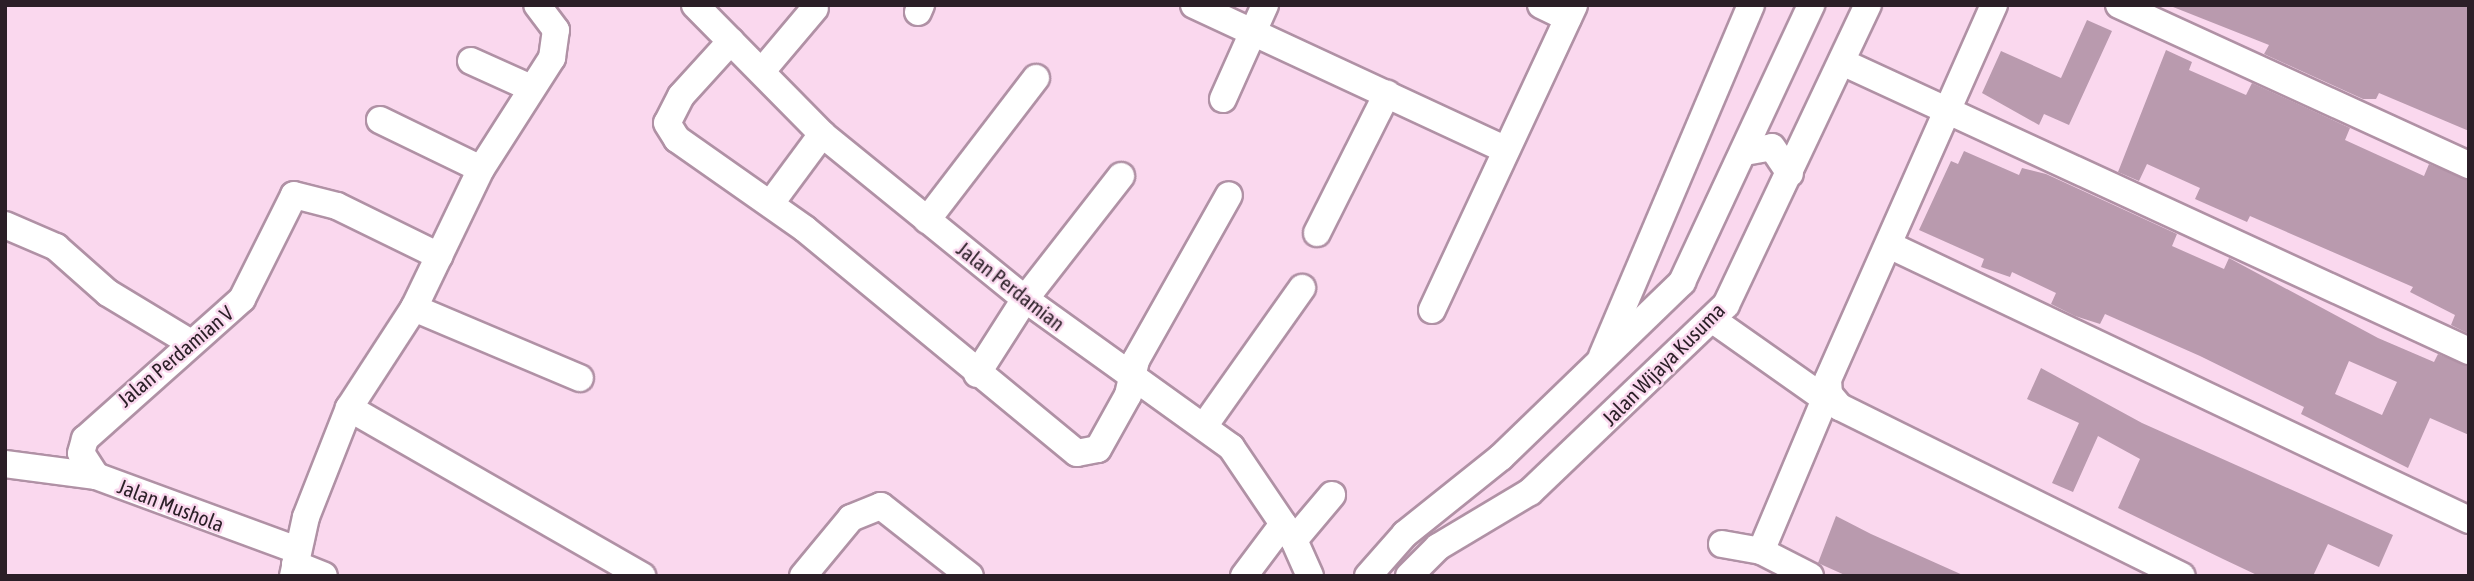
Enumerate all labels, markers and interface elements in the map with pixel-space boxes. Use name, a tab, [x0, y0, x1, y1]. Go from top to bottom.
street label: Jalan Perdamian	[952, 236, 1070, 336]
street label: Jalan Wijaya Kusuma	[1596, 297, 1730, 431]
street label: Jalan Perdamian V	[112, 300, 238, 412]
street label: Jalan Mushola	[114, 473, 228, 537]

